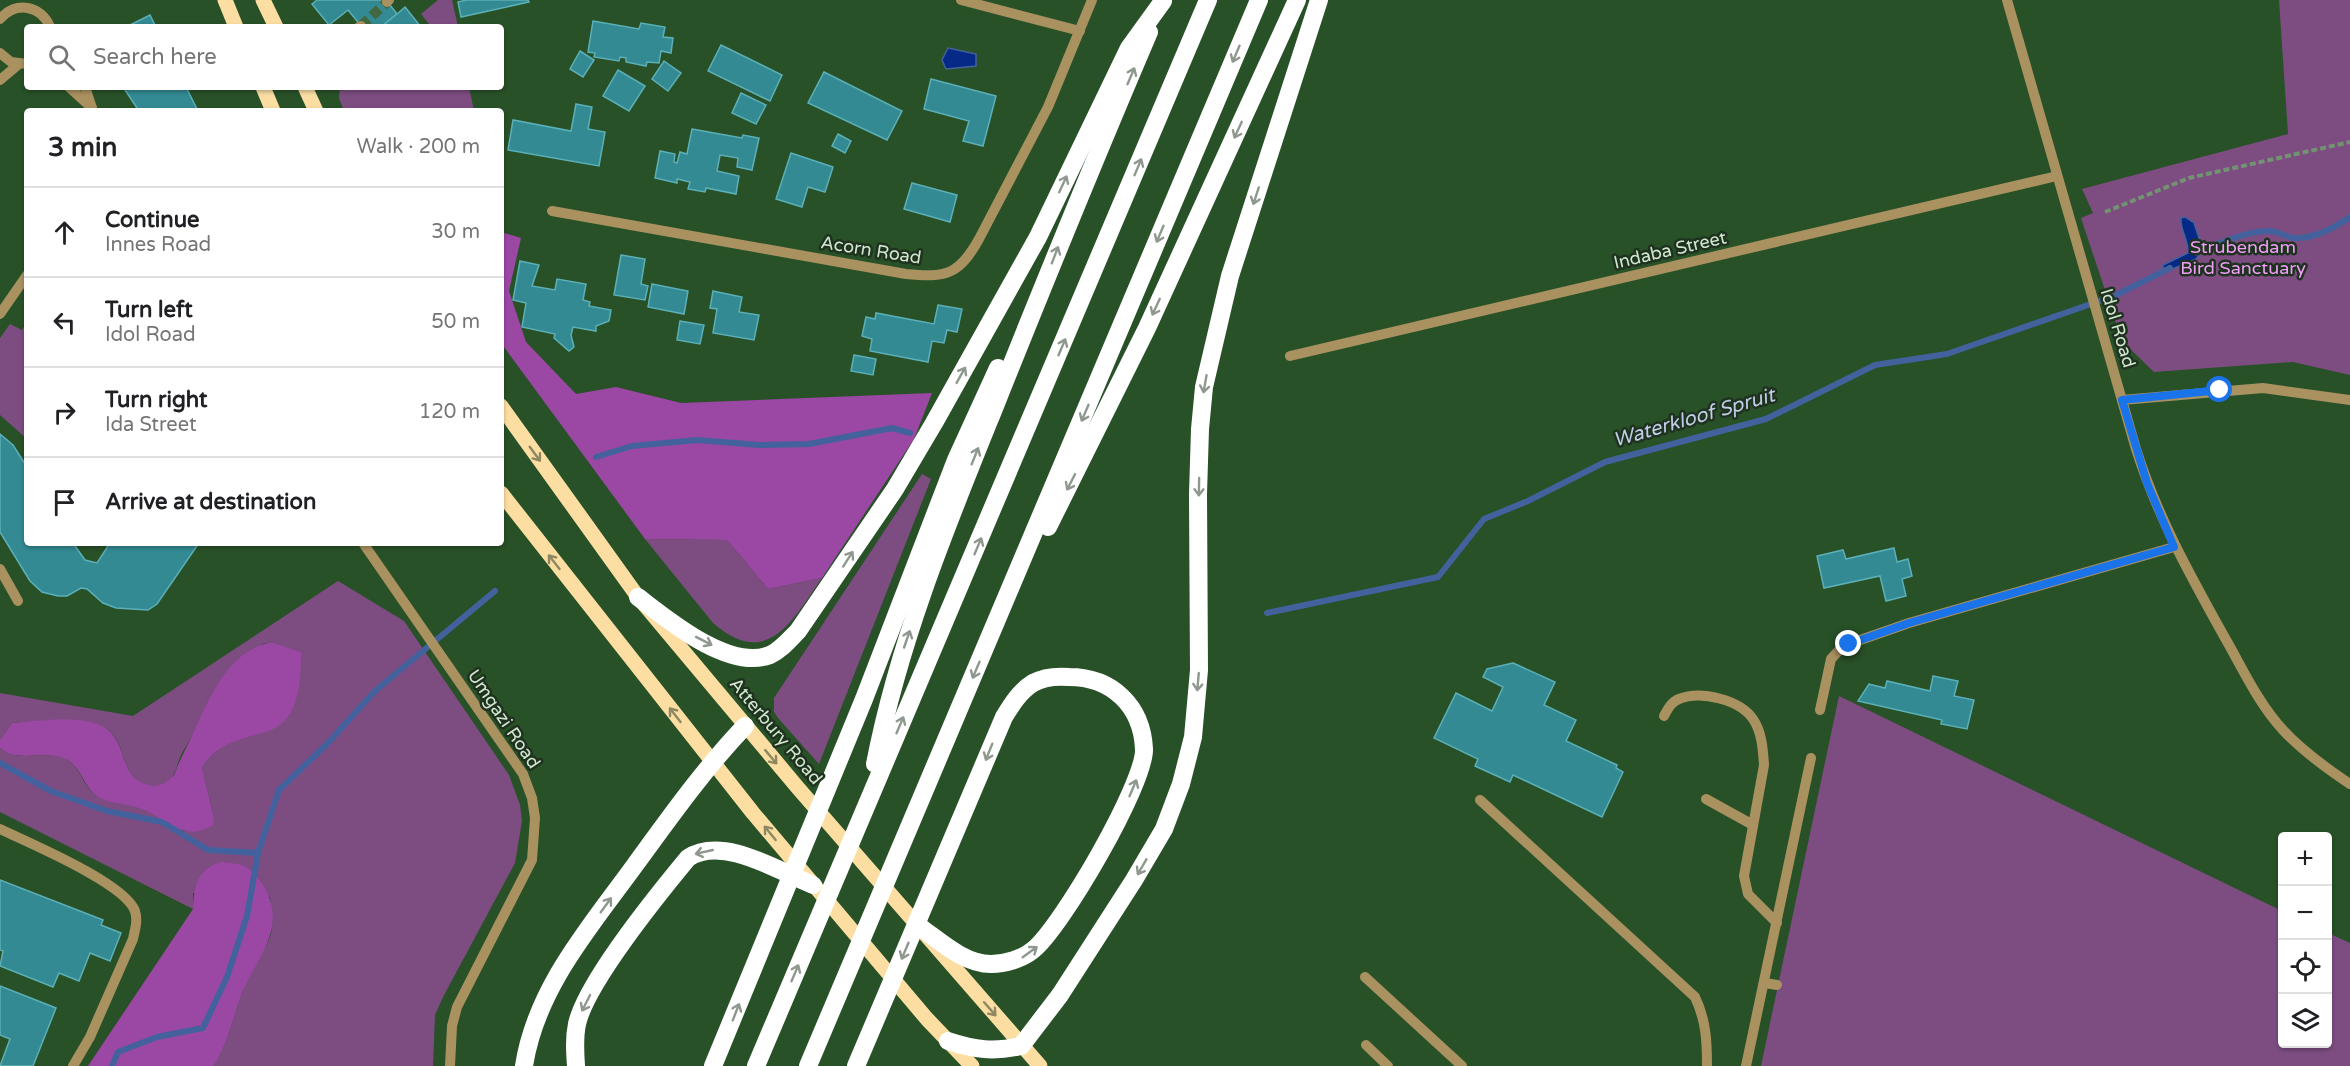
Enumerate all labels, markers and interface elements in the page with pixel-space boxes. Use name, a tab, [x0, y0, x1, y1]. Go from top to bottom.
search box	[24, 24, 504, 90]
icon: search	[45, 41, 78, 74]
text: Search here	[93, 44, 217, 70]
one-way arrow	[1230, 44, 1241, 63]
one-way arrow	[1126, 67, 1137, 85]
one-way arrow	[1231, 120, 1243, 138]
text: 3 min	[48, 132, 117, 163]
text: Walk · 200 m	[357, 135, 480, 159]
one-way arrow	[1133, 159, 1144, 177]
one-way arrow	[1058, 176, 1070, 194]
one-way arrow	[1250, 186, 1261, 205]
text: Continue	[105, 207, 200, 233]
icon: ahead	[48, 216, 81, 249]
text: 30 m	[431, 220, 480, 244]
one-way arrow	[1154, 224, 1165, 242]
street label: Indaba Street	[1612, 226, 1729, 274]
street label: Acorn Road	[819, 231, 923, 269]
text: Innes Road	[105, 233, 211, 257]
park label: Strubendam Bird Sanctuary	[2180, 236, 2306, 279]
one-way arrow	[1050, 247, 1061, 265]
street label: Idol Road	[2096, 286, 2140, 370]
text: Turn left	[105, 297, 193, 323]
one-way arrow	[1150, 297, 1162, 315]
icon: left	[48, 306, 81, 339]
text: 50 m	[431, 310, 480, 334]
text: Idol Road	[105, 323, 196, 347]
one-way arrow	[1058, 338, 1069, 356]
one-way arrow	[955, 367, 967, 384]
one-way arrow	[1200, 373, 1211, 393]
route start	[2206, 376, 2232, 402]
water label: Waterkloof Spruit	[1610, 383, 1780, 453]
text: Turn right	[105, 387, 207, 413]
icon: right	[48, 396, 81, 429]
text: 120 m	[419, 400, 480, 424]
one-way arrow	[1078, 404, 1090, 422]
text: Ida Street	[105, 413, 197, 437]
one-way arrow	[529, 445, 541, 461]
one-way arrow	[970, 447, 981, 466]
one-way arrow	[1065, 473, 1076, 491]
one-way arrow	[1193, 477, 1204, 497]
icon: arrive	[48, 486, 81, 519]
text: Arrive at destination	[105, 489, 316, 515]
one-way arrow	[973, 537, 984, 555]
one-way arrow	[843, 551, 855, 568]
one-way arrow	[548, 554, 561, 570]
one-way arrow	[903, 630, 914, 649]
route end	[1835, 630, 1861, 656]
one-way arrow	[694, 636, 712, 648]
one-way arrow	[970, 661, 981, 679]
street label: Umgazi Road	[463, 665, 545, 773]
one-way arrow	[1192, 672, 1203, 692]
street label: Atterbury Road	[725, 673, 827, 789]
one-way arrow	[669, 707, 682, 723]
one-way arrow	[895, 716, 907, 734]
one-way arrow	[983, 743, 994, 761]
one-way arrow	[765, 749, 778, 765]
one-way arrow	[1128, 780, 1139, 798]
one-way arrow	[763, 825, 776, 841]
map controls	[2278, 832, 2332, 1048]
button: +	[2278, 832, 2332, 886]
one-way arrow	[695, 846, 714, 858]
one-way arrow	[1136, 858, 1148, 875]
button: −	[2278, 886, 2332, 940]
one-way arrow	[600, 898, 612, 914]
button: locate	[2278, 940, 2332, 994]
one-way arrow	[899, 942, 910, 960]
one-way arrow	[1021, 946, 1037, 958]
one-way arrow	[790, 965, 801, 983]
one-way arrow	[580, 993, 591, 1011]
button: layers	[2278, 994, 2332, 1048]
one-way arrow	[983, 1001, 997, 1016]
one-way arrow	[731, 1004, 742, 1022]

